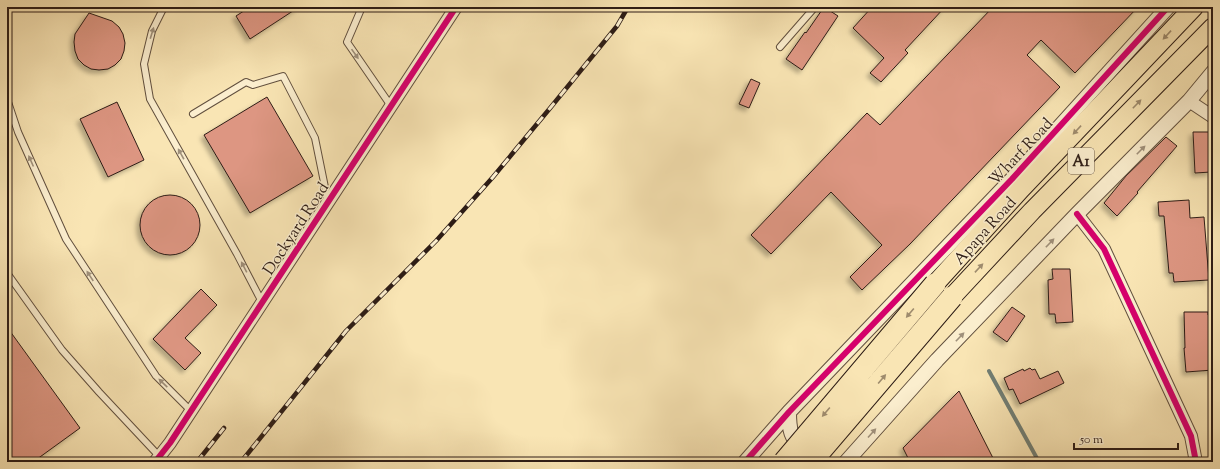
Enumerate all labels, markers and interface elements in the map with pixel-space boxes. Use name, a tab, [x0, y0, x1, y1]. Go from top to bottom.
one-way arrow	[149, 27, 155, 39]
one-way arrow	[1162, 30, 1172, 40]
one-way arrow	[351, 49, 359, 59]
one-way arrow	[1132, 99, 1142, 109]
street label: Wharf Road	[984, 114, 1059, 192]
one-way arrow	[1072, 125, 1082, 135]
one-way arrow	[1136, 145, 1146, 155]
one-way arrow	[177, 148, 184, 160]
road number: A1	[1068, 148, 1094, 174]
one-way arrow	[28, 155, 34, 166]
street label: Dockyard Road	[258, 178, 336, 280]
street label: Apapa Road	[949, 193, 1023, 271]
one-way arrow	[1045, 238, 1055, 248]
one-way arrow	[241, 262, 247, 273]
one-way arrow	[974, 263, 983, 274]
one-way arrow	[86, 271, 94, 281]
one-way arrow	[905, 308, 914, 319]
one-way arrow	[955, 332, 965, 342]
one-way arrow	[877, 374, 886, 384]
one-way arrow	[158, 378, 168, 388]
one-way arrow	[821, 407, 830, 418]
scale bar	[1074, 425, 1178, 451]
one-way arrow	[867, 428, 876, 437]
text: 50 m	[1079, 431, 1103, 449]

